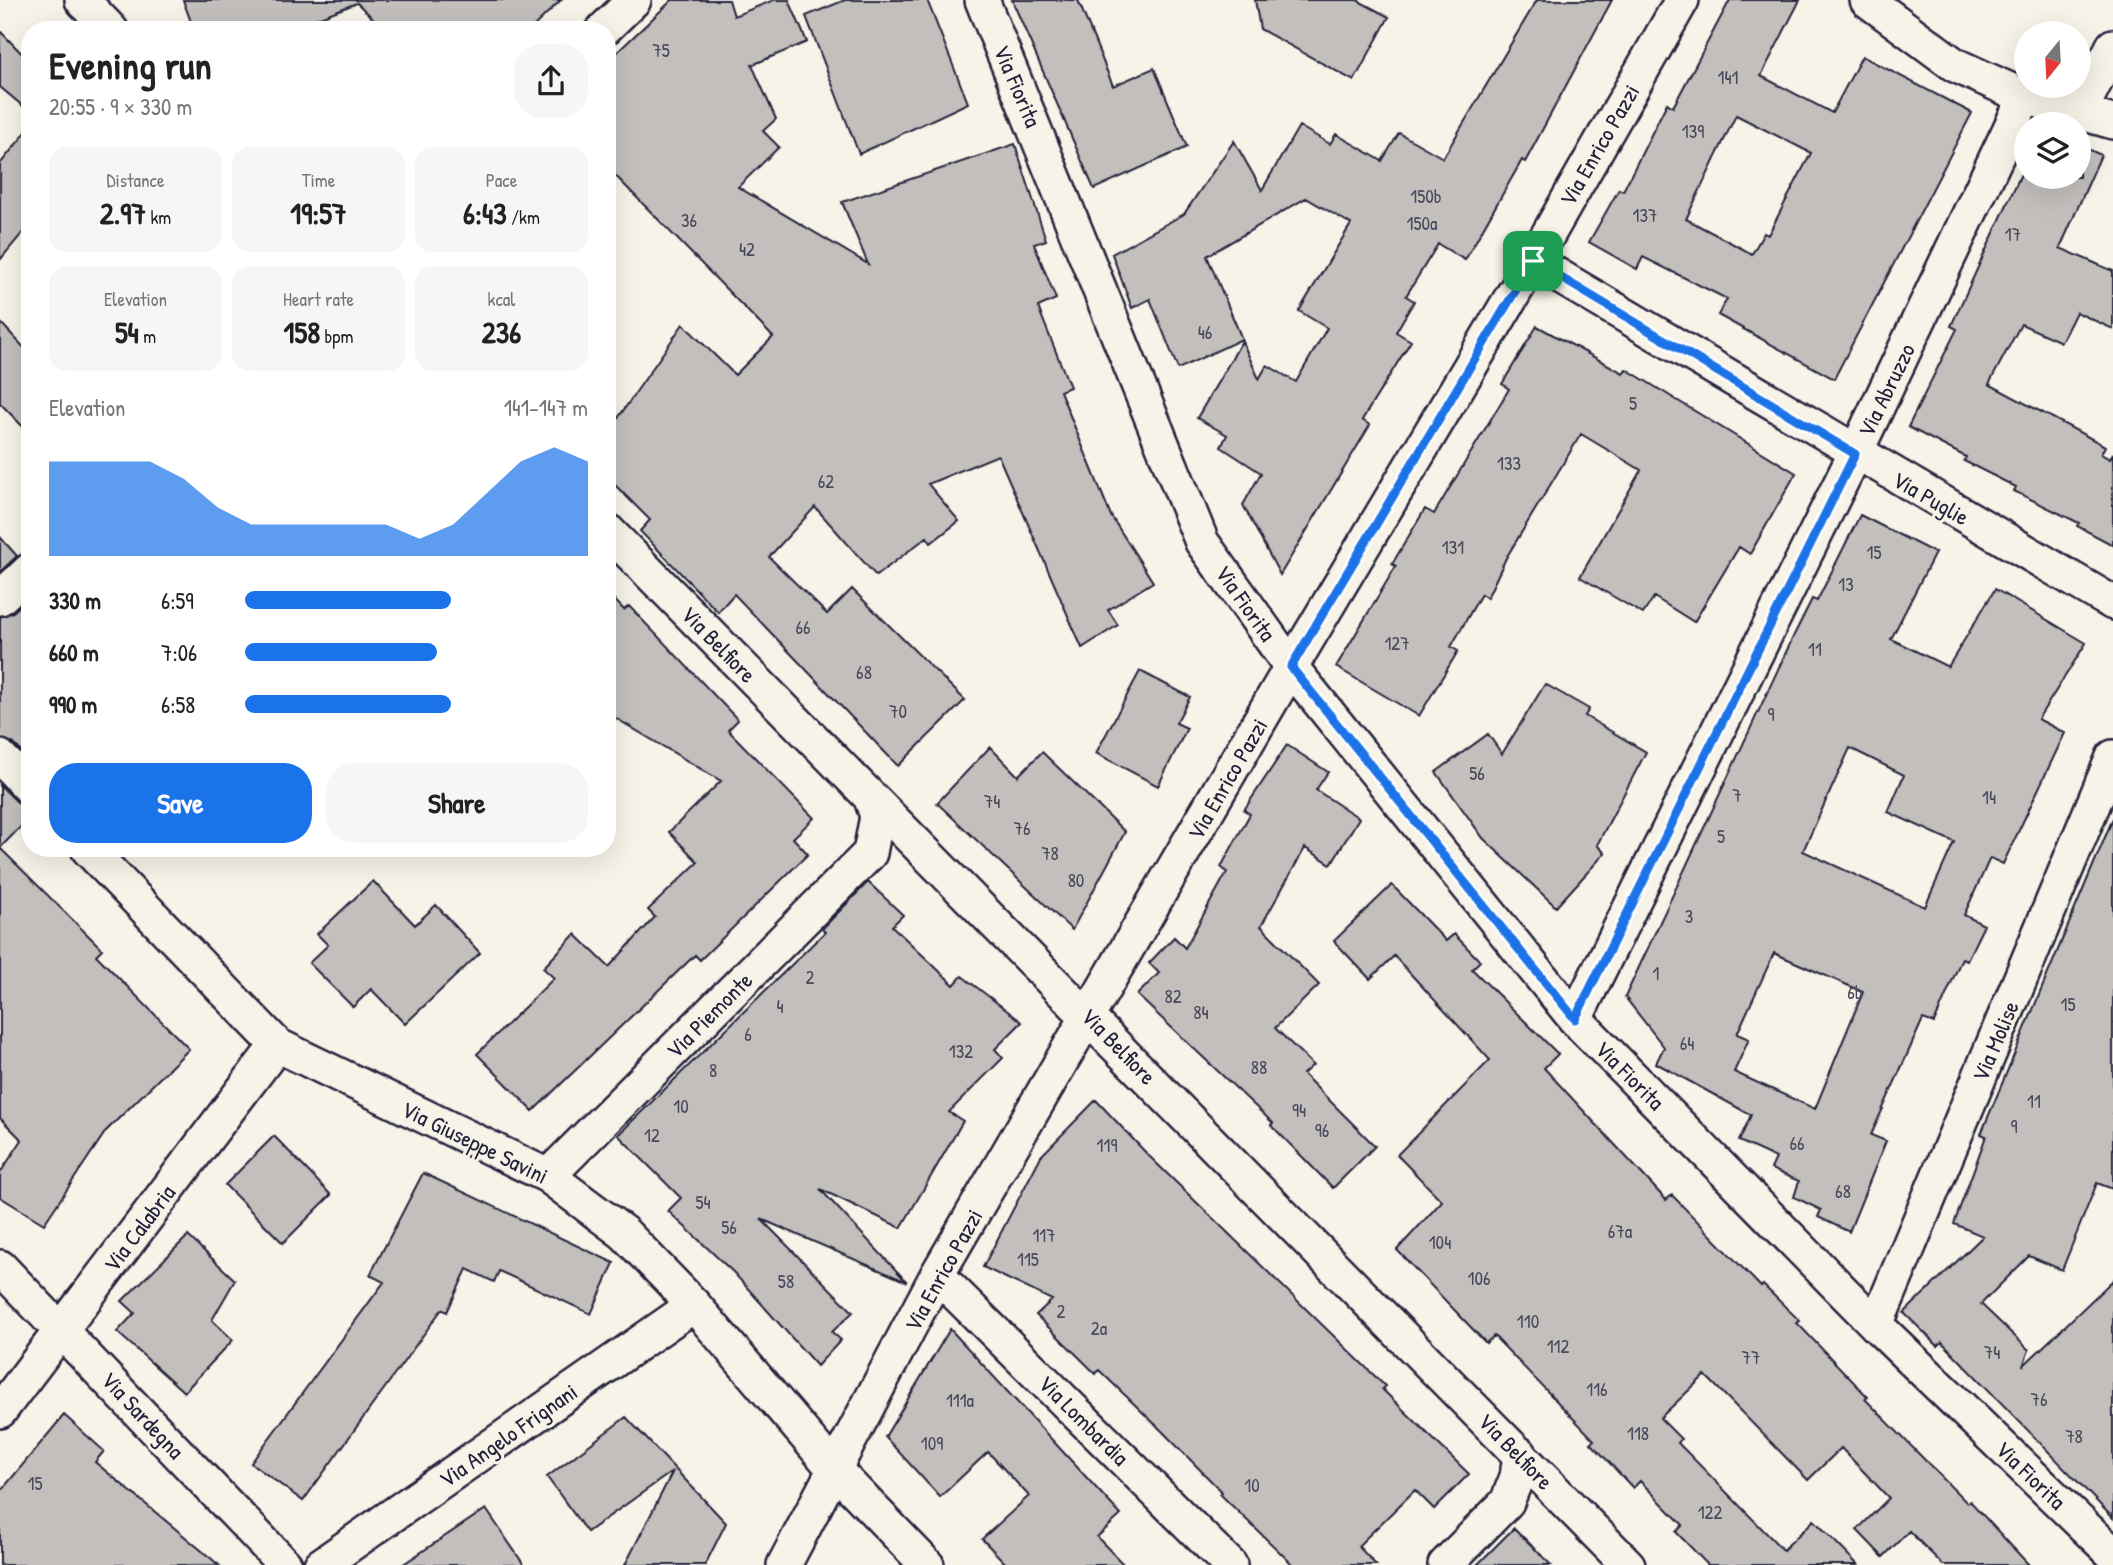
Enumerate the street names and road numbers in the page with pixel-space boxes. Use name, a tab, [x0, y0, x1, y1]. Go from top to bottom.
street label: Via Fiorita	[987, 40, 1049, 132]
street label: Via Enrico Pazzi	[1552, 79, 1646, 211]
street label: Via Abruzzo	[1850, 338, 1922, 442]
street label: Via Puglie	[1887, 464, 1975, 532]
street label: Via Fiorita	[1209, 559, 1283, 647]
street label: Via Belfiore	[675, 599, 763, 689]
street label: Via Enrico Pazzi	[1180, 713, 1274, 845]
street label: Via Piemonte	[659, 965, 759, 1065]
street label: Via Molise	[1964, 996, 2026, 1086]
street label: Via Belfiore	[1075, 1001, 1163, 1091]
street label: Via Fiorita	[1589, 1034, 1671, 1116]
street label: Via Giuseppe Savini	[397, 1093, 553, 1191]
street label: Via Calabria	[96, 1178, 182, 1278]
street label: Via Enrico Pazzi	[897, 1203, 989, 1337]
street label: Via Sardegna	[95, 1365, 191, 1465]
street label: Via Lombardia	[1032, 1368, 1136, 1472]
street label: Via Angelo Frignani	[433, 1376, 583, 1494]
street label: Via Belfiore	[1472, 1406, 1560, 1496]
street label: Via Fiorita	[1989, 1434, 2073, 1516]

